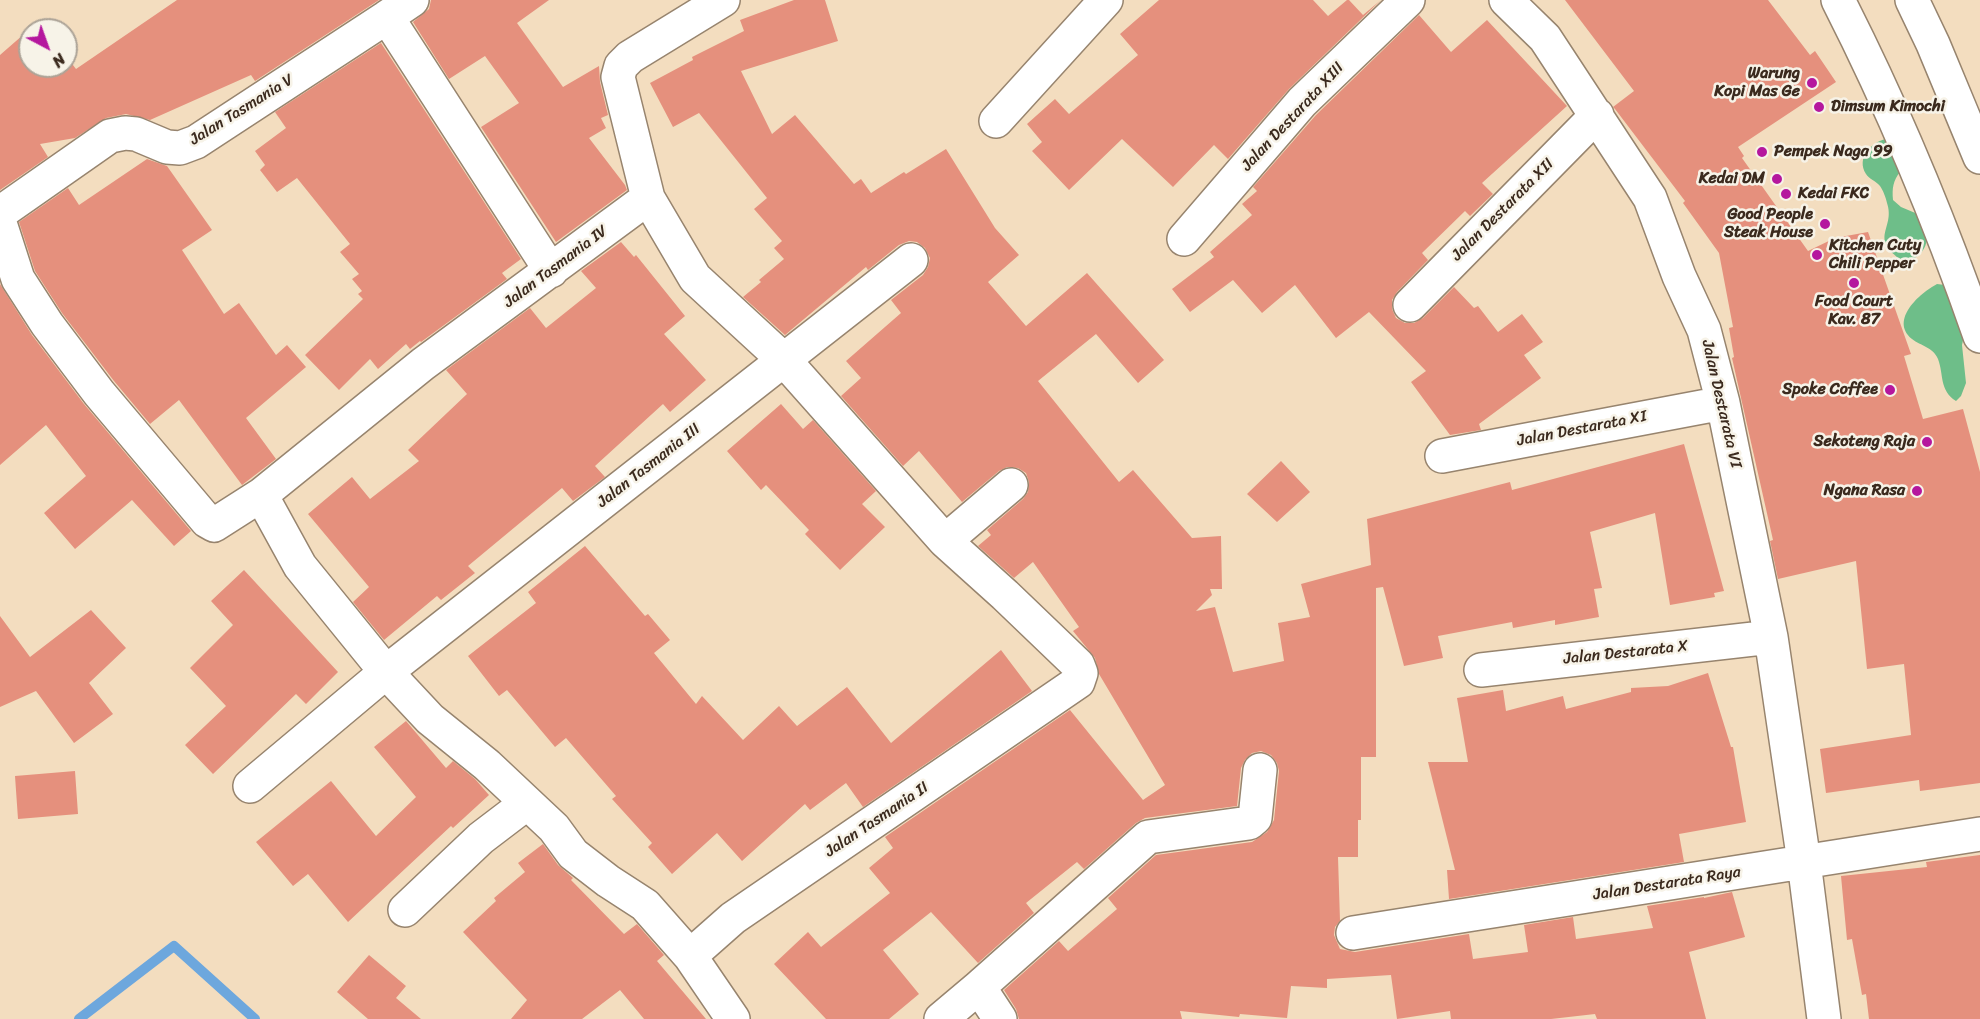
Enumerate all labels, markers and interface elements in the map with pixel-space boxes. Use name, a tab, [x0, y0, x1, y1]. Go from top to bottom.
north arrow	[18, 18, 78, 78]
text: N	[45, 46, 73, 75]
street label: Jalan Destarata XIII	[1238, 59, 1348, 175]
place label: Warung Kopi Mas Ge	[1714, 64, 1800, 102]
street label: Jalan Tasmania V	[187, 70, 297, 150]
marker: Warung Kopi Mas Ge	[1805, 76, 1819, 90]
place label: Dimsum Kimochi	[1831, 97, 1945, 117]
marker: Dimsum Kimochi	[1812, 100, 1826, 114]
place label: Pempek Naga 99	[1774, 142, 1893, 162]
marker: Pempek Naga 99	[1755, 145, 1769, 159]
street label: Jalan Destarata XII	[1448, 155, 1558, 265]
place label: Kedai DM	[1699, 169, 1765, 189]
marker: Kedai DM	[1770, 172, 1784, 186]
place label: Kedai FKC	[1798, 184, 1869, 204]
marker: Kedai FKC	[1779, 187, 1793, 201]
place label: Good People Steak House	[1724, 205, 1813, 243]
marker: Good People Steak House	[1818, 217, 1832, 231]
street label: Jalan Tasmania IV	[500, 222, 612, 312]
place label: Kitchen Cuty Chili Pepper	[1829, 236, 1921, 274]
marker: Kitchen Cuty Chili Pepper	[1810, 248, 1824, 262]
marker: Food Court Kav. 87	[1847, 276, 1861, 290]
place label: Food Court Kav. 87	[1815, 292, 1893, 330]
street label: Jalan Destarata VI	[1697, 338, 1745, 470]
place label: Spoke Coffee	[1782, 380, 1878, 400]
marker: Spoke Coffee	[1883, 383, 1897, 397]
street label: Jalan Destarata XI	[1515, 407, 1649, 451]
street label: Jalan Tasmania III	[594, 420, 704, 512]
place label: Sekoteng Raja	[1813, 432, 1915, 452]
marker: Sekoteng Raja	[1920, 435, 1934, 449]
place label: Ngana Rasa	[1824, 481, 1905, 501]
marker: Ngana Rasa	[1910, 484, 1924, 498]
street label: Jalan Destarata X	[1563, 637, 1689, 669]
street label: Jalan Tasmania II	[822, 778, 932, 862]
street label: Jalan Destarata Raya	[1592, 863, 1742, 905]

